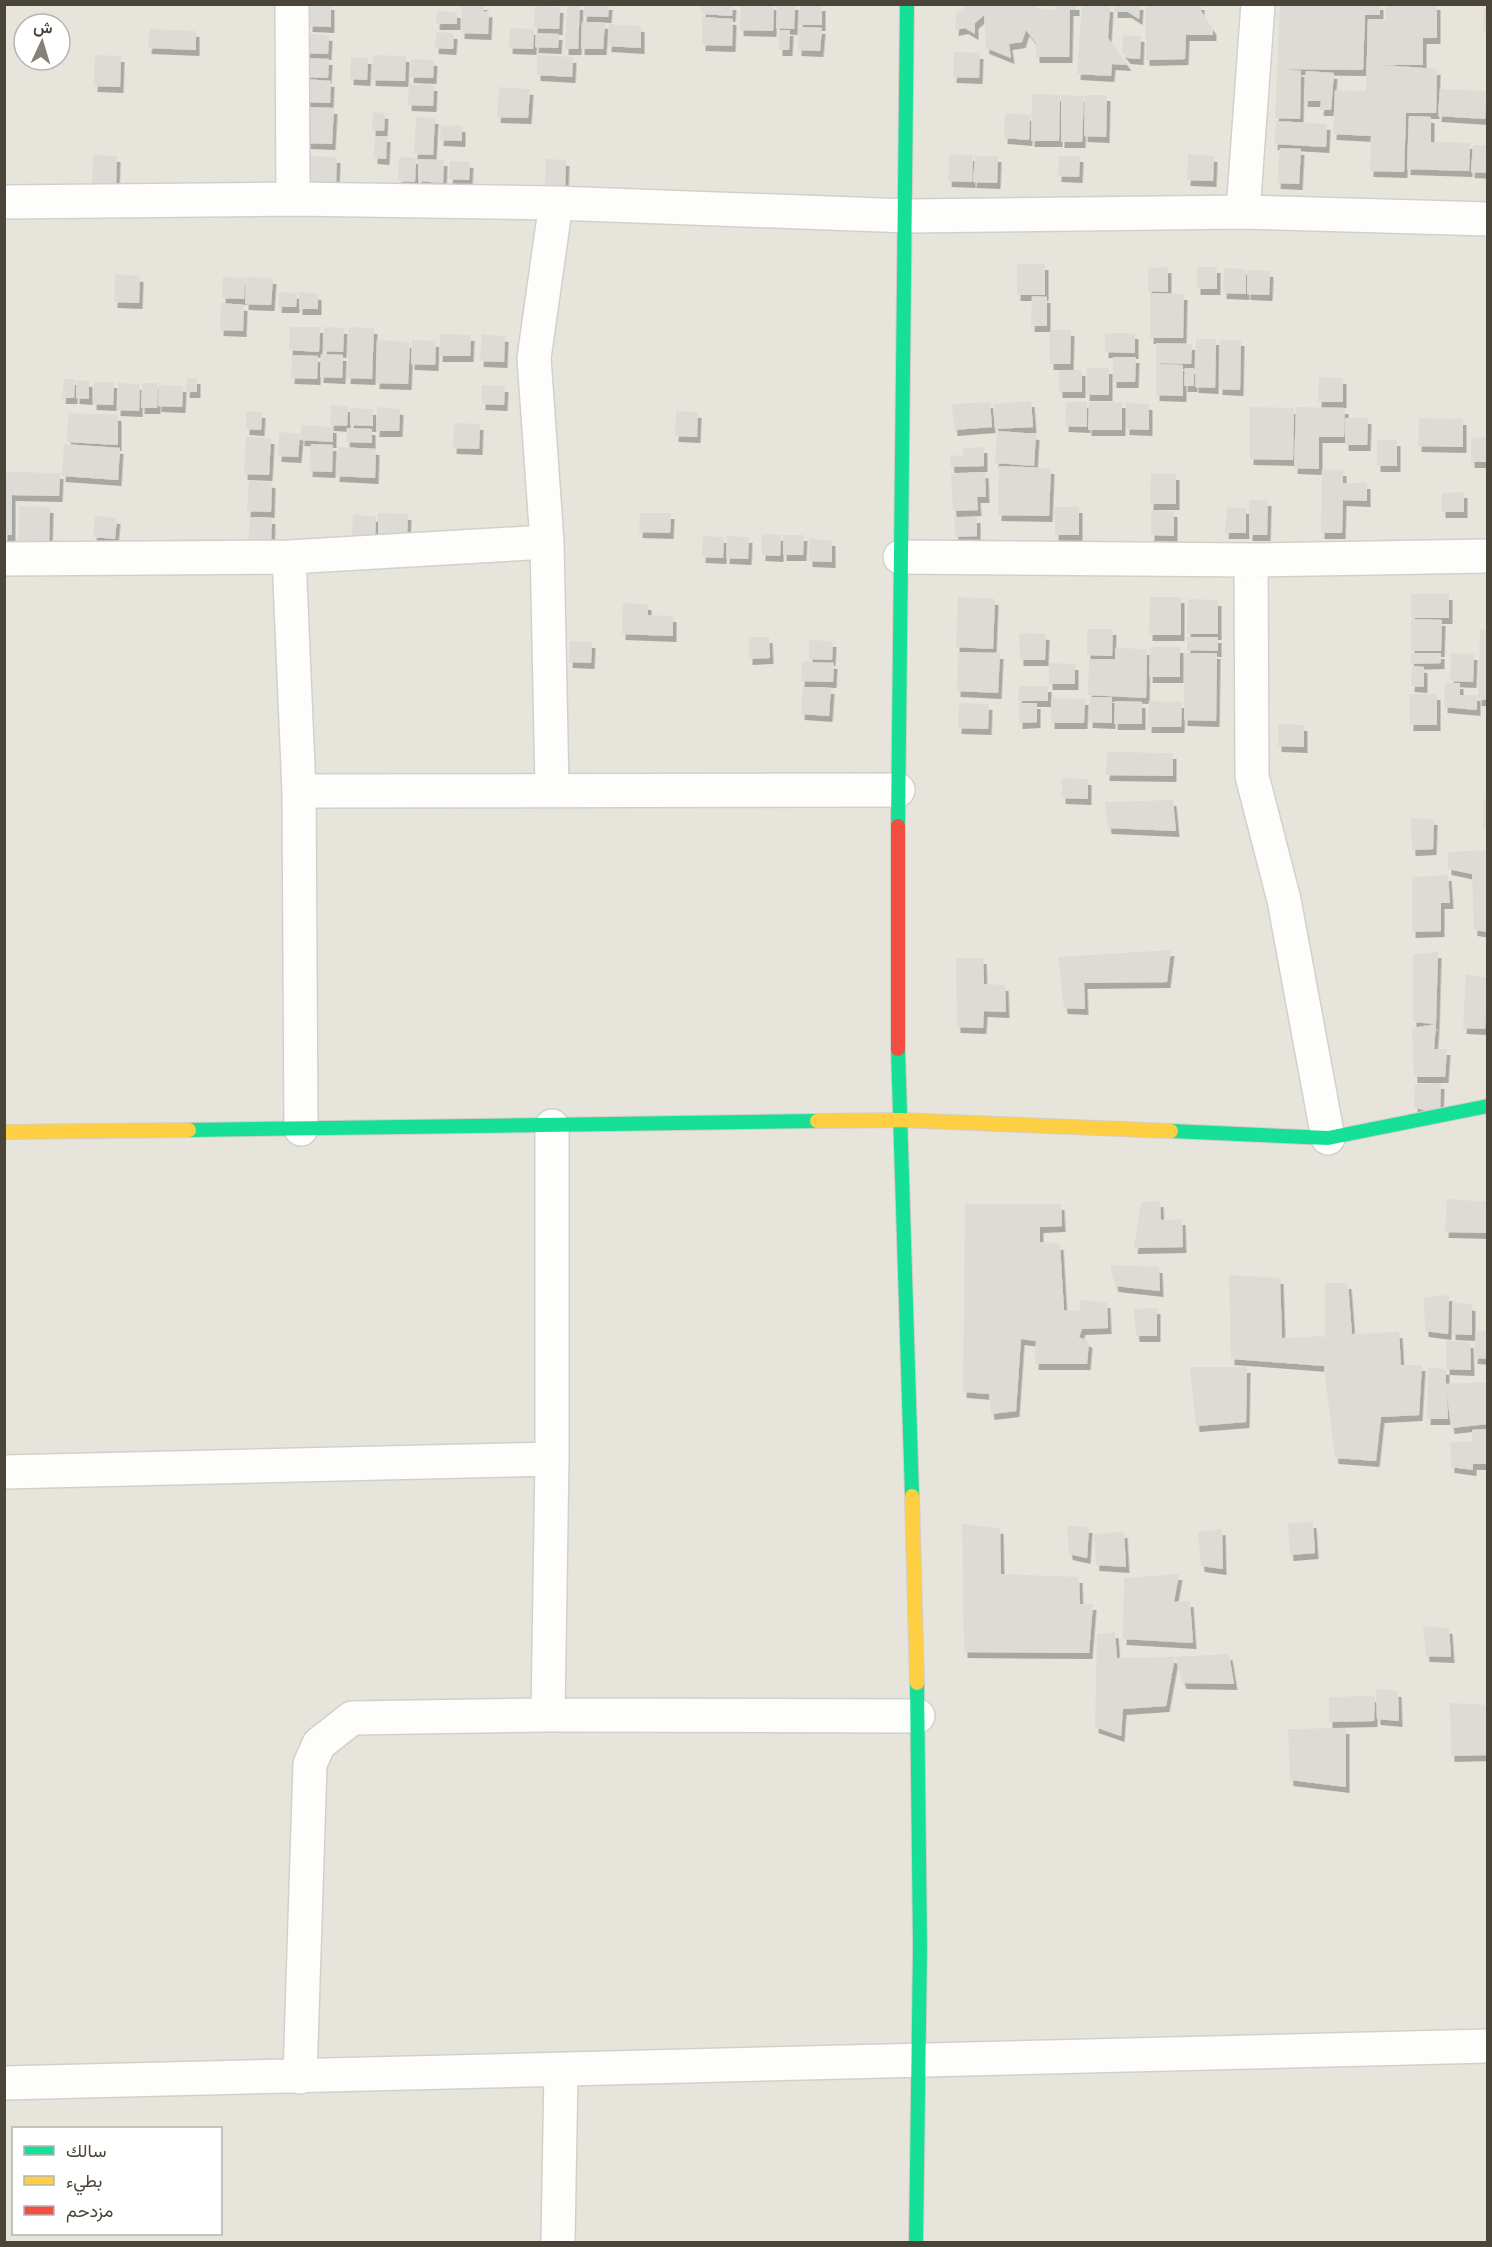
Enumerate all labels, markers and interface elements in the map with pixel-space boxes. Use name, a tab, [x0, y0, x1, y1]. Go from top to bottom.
north arrow	[12, 12, 72, 72]
text: ش	[33, 14, 53, 40]
legend	[12, 2127, 222, 2235]
text: سالك	[66, 2137, 106, 2164]
text: بطيء	[66, 2167, 102, 2196]
text: مزدحم	[66, 2197, 113, 2224]

